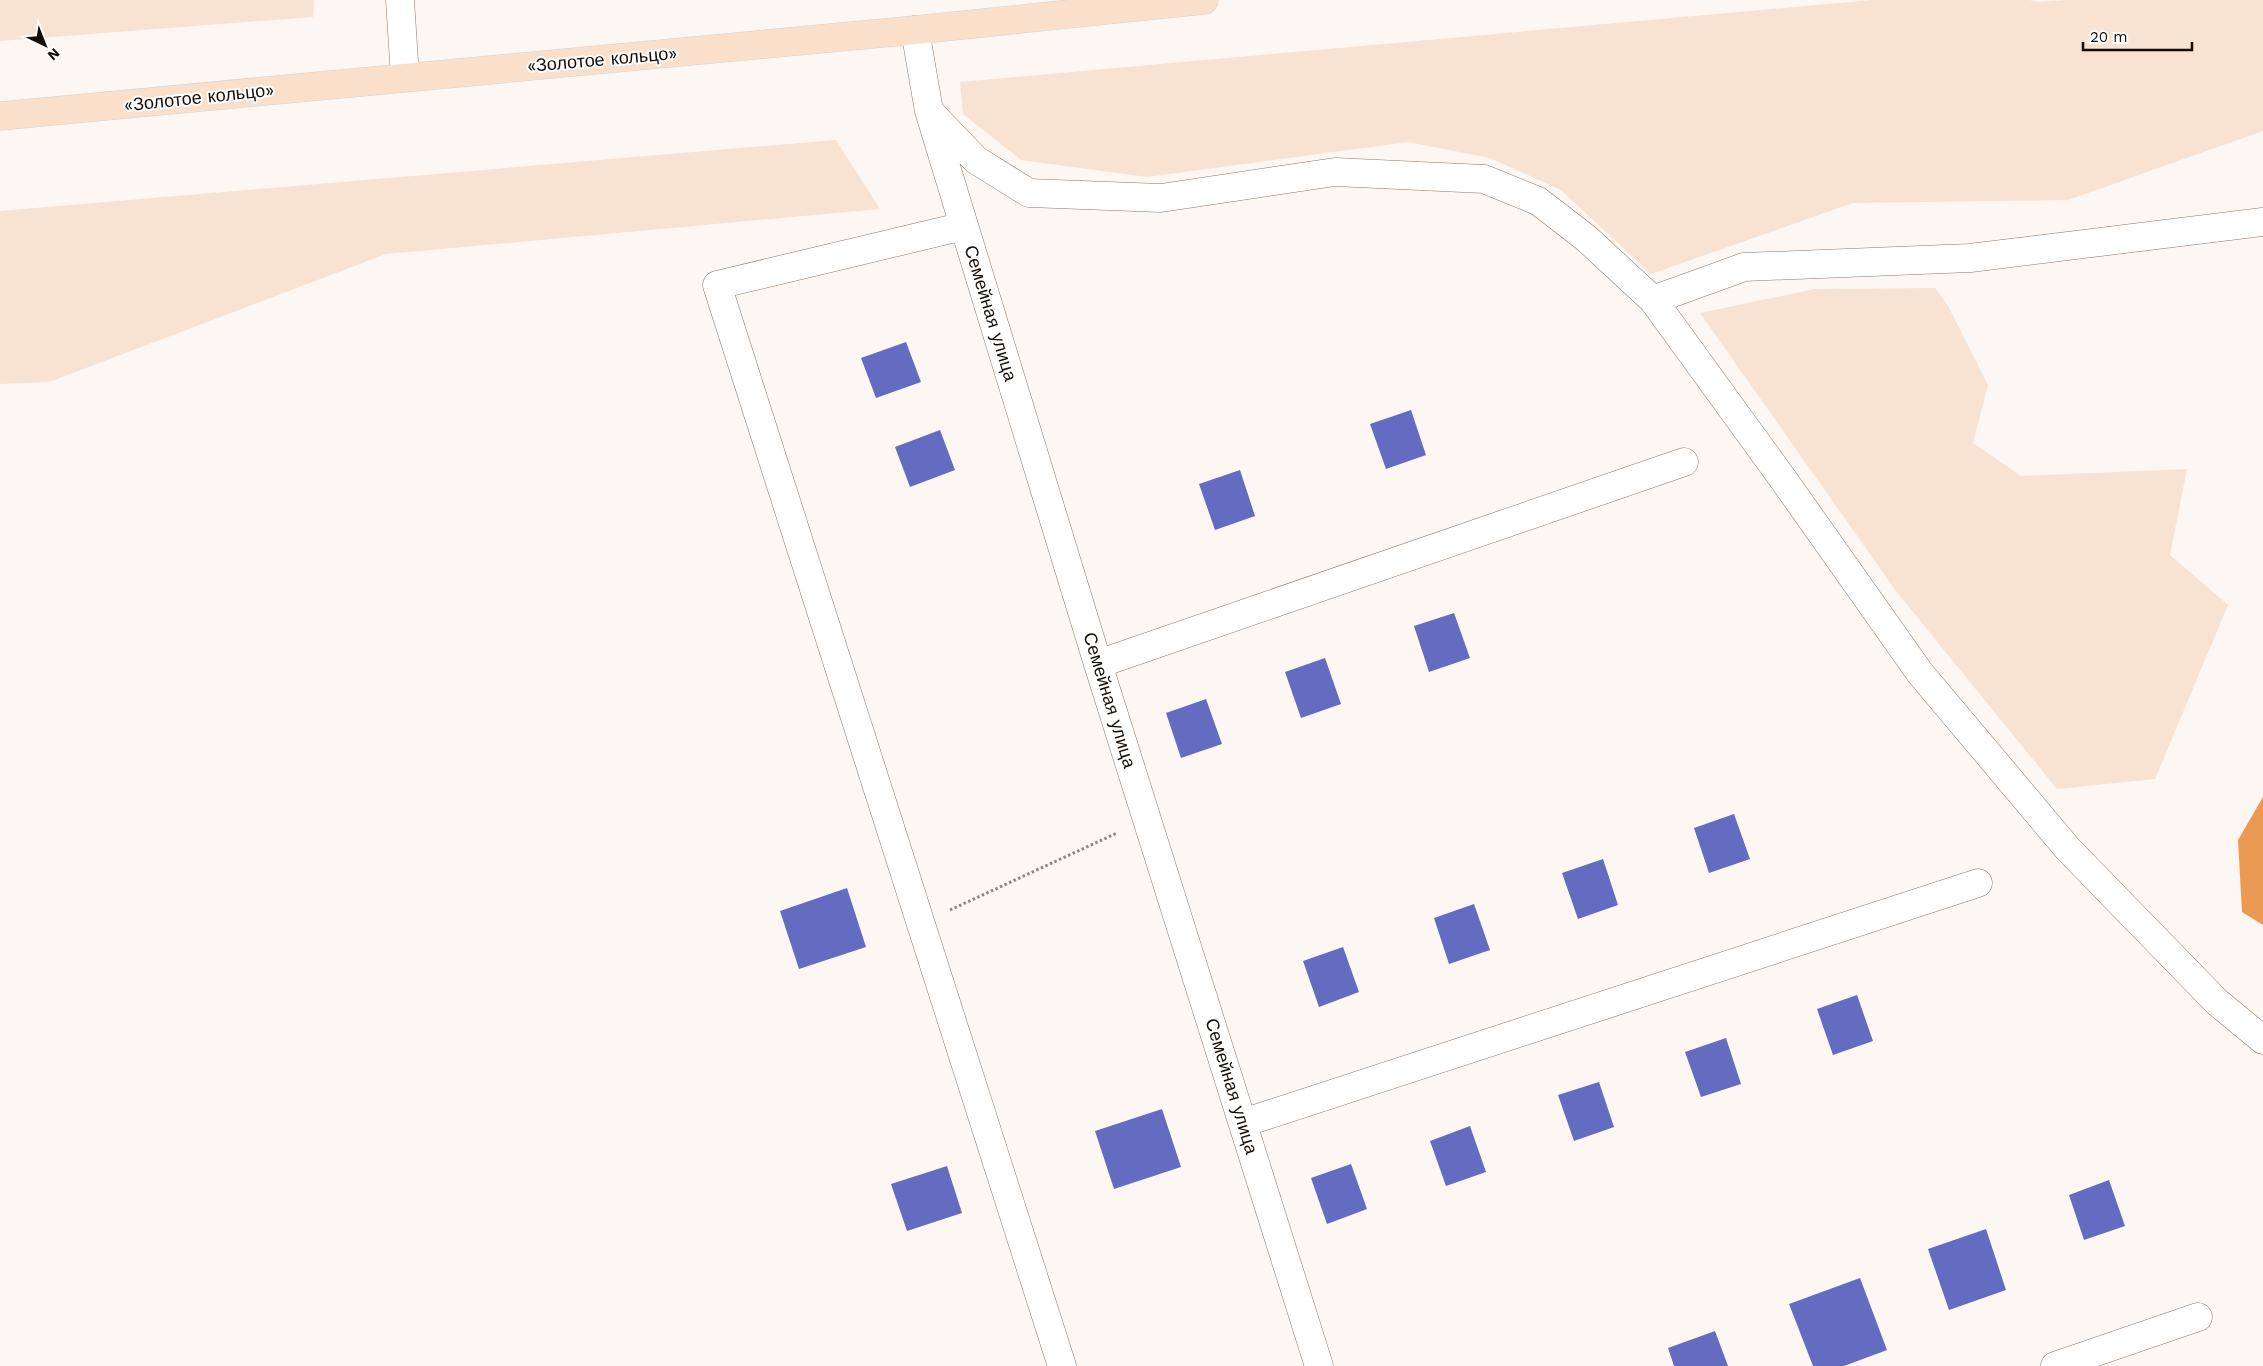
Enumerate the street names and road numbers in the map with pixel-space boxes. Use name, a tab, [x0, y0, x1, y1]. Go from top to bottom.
street label: «Золотое кольцо»	[526, 42, 678, 76]
street label: «Золотое кольцо»	[123, 79, 275, 115]
street label: Семейная улица	[960, 243, 1022, 384]
street label: Семейная улица	[1079, 630, 1141, 771]
street label: Семейная улица	[1201, 1016, 1263, 1157]

